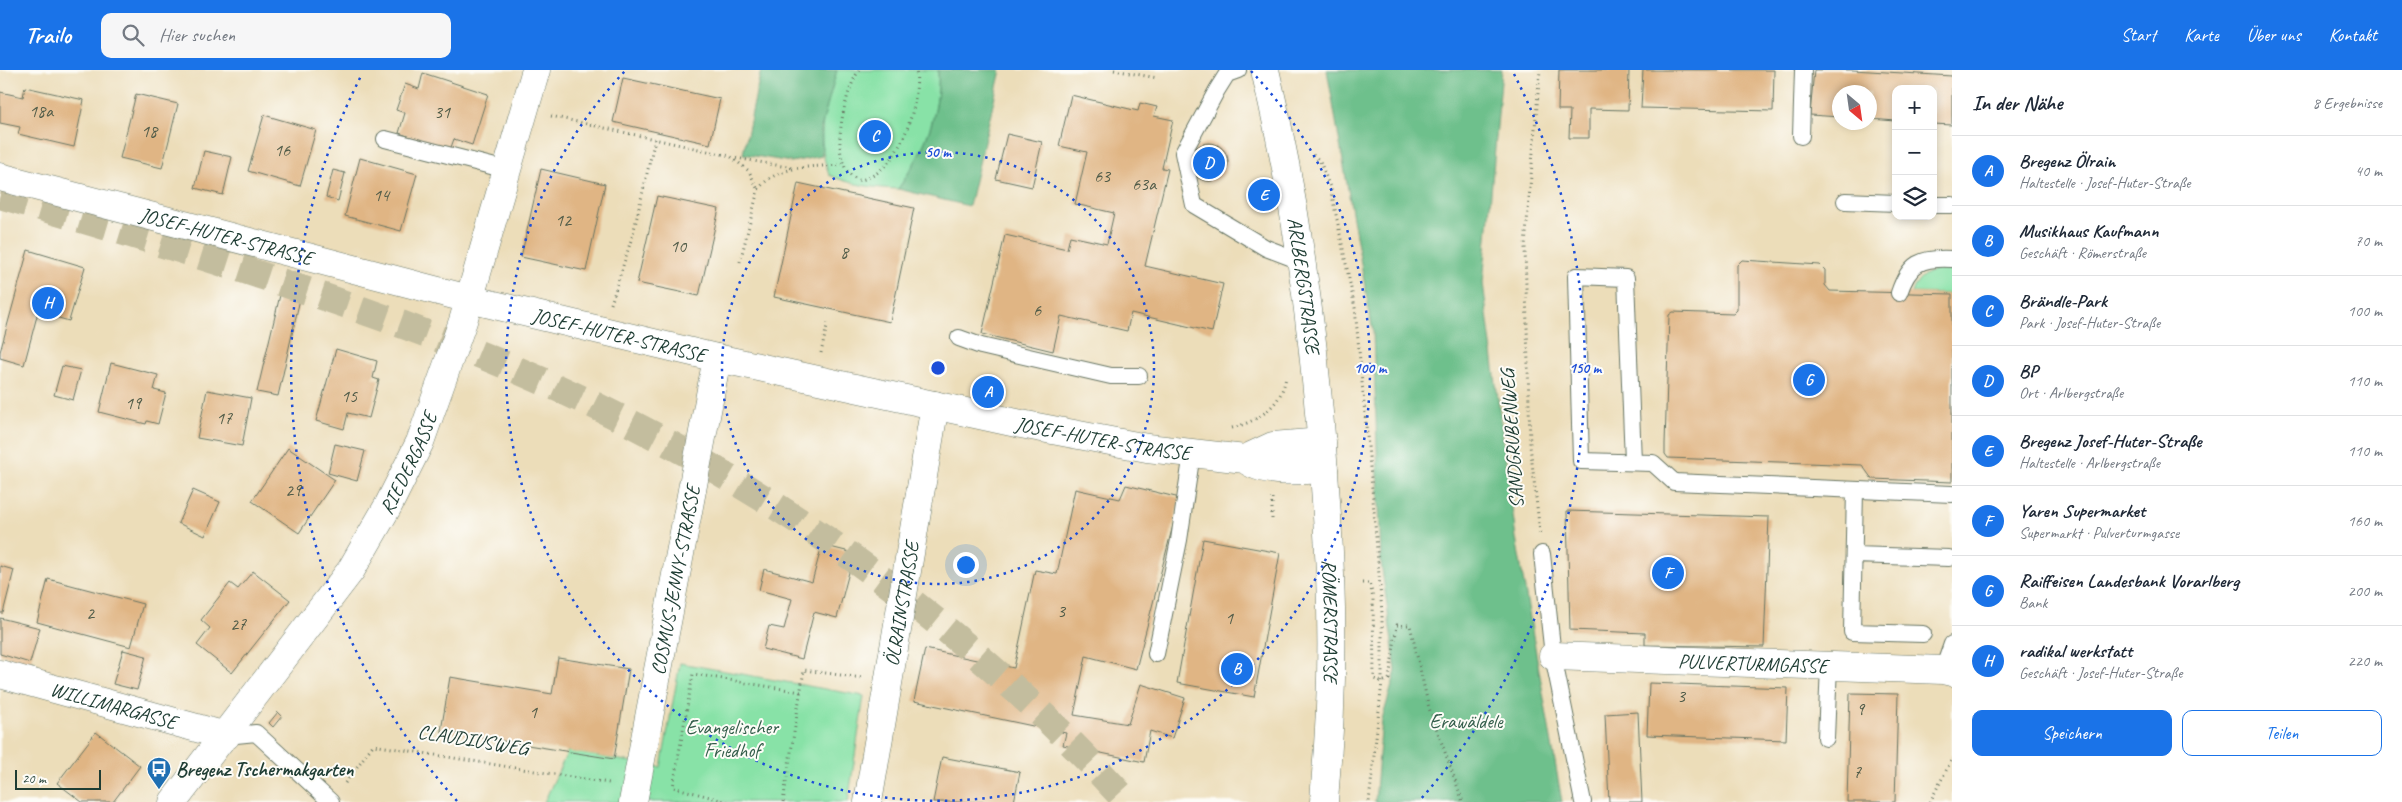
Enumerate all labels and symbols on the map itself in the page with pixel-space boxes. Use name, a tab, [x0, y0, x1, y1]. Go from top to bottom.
north arrow	[1832, 85, 1877, 130]
house number: 18a	[29, 100, 54, 122]
house number: 31	[434, 101, 451, 123]
pin: C	[859, 117, 891, 155]
house number: 18	[141, 120, 159, 142]
house number: 16	[274, 139, 291, 161]
text: 50 m	[925, 143, 952, 162]
pin: D	[1193, 144, 1225, 182]
house number: 63	[1094, 165, 1112, 187]
house number: 63a	[1132, 173, 1157, 195]
pin: E	[1248, 176, 1280, 214]
house number: 14	[373, 184, 391, 206]
street label: JOSEF-HUTER-STRASSE	[137, 201, 318, 271]
house number: 12	[555, 209, 573, 231]
street label: ARLBERGSTRASSE	[1282, 215, 1326, 357]
house number: 10	[670, 235, 688, 257]
house number: 8	[840, 241, 850, 263]
pin: H	[32, 284, 64, 322]
house number: 6	[1033, 299, 1042, 321]
street label: JOSEF-HUTER-STRASSE	[529, 302, 711, 368]
centre of rings	[929, 359, 947, 377]
text: 100 m	[1354, 359, 1388, 378]
text: 150 m	[1569, 359, 1603, 378]
pin: G	[1793, 361, 1825, 399]
street label: SANDGRUBENWEG	[1494, 366, 1529, 509]
pin: A	[972, 373, 1004, 411]
house number: 15	[341, 385, 358, 407]
house number: 19	[125, 392, 143, 414]
street label: RIEDERGASSE	[374, 406, 443, 518]
house number: 17	[216, 407, 233, 429]
street label: JOSEF-HUTER-STRASSE	[1012, 410, 1195, 466]
house number: 29	[285, 479, 303, 501]
street label: COSMUS-JENNY-STRASSE	[645, 480, 706, 677]
street label: ÖLRAINSTRASSE	[879, 537, 925, 668]
your location	[953, 552, 979, 578]
pin: F	[1652, 554, 1684, 592]
street label: RÖMERSTRASSE	[1317, 559, 1344, 686]
house number: 3	[1057, 600, 1067, 622]
house number: 2	[86, 602, 96, 624]
house number: 1	[1225, 607, 1234, 629]
house number: 27	[230, 613, 247, 635]
street label: PULVERTURMGASSE	[1677, 648, 1831, 678]
pin: B	[1221, 650, 1253, 688]
street label: WILLIMARGASSE	[48, 676, 183, 735]
house number: 3	[1677, 685, 1687, 707]
house number: 9	[1856, 698, 1866, 720]
house number: 1	[529, 701, 538, 723]
park label: Erawäldele	[1429, 709, 1504, 734]
park label: Evangelischer Friedhof	[686, 715, 780, 763]
street label: CLAUDIUSWEG	[416, 719, 533, 762]
bus stop icon: Bregenz Tschermakgarten	[146, 756, 172, 790]
place label: Bregenz Tschermakgarten	[176, 757, 354, 782]
house number: 7	[1853, 761, 1862, 783]
scale bar	[15, 767, 101, 790]

